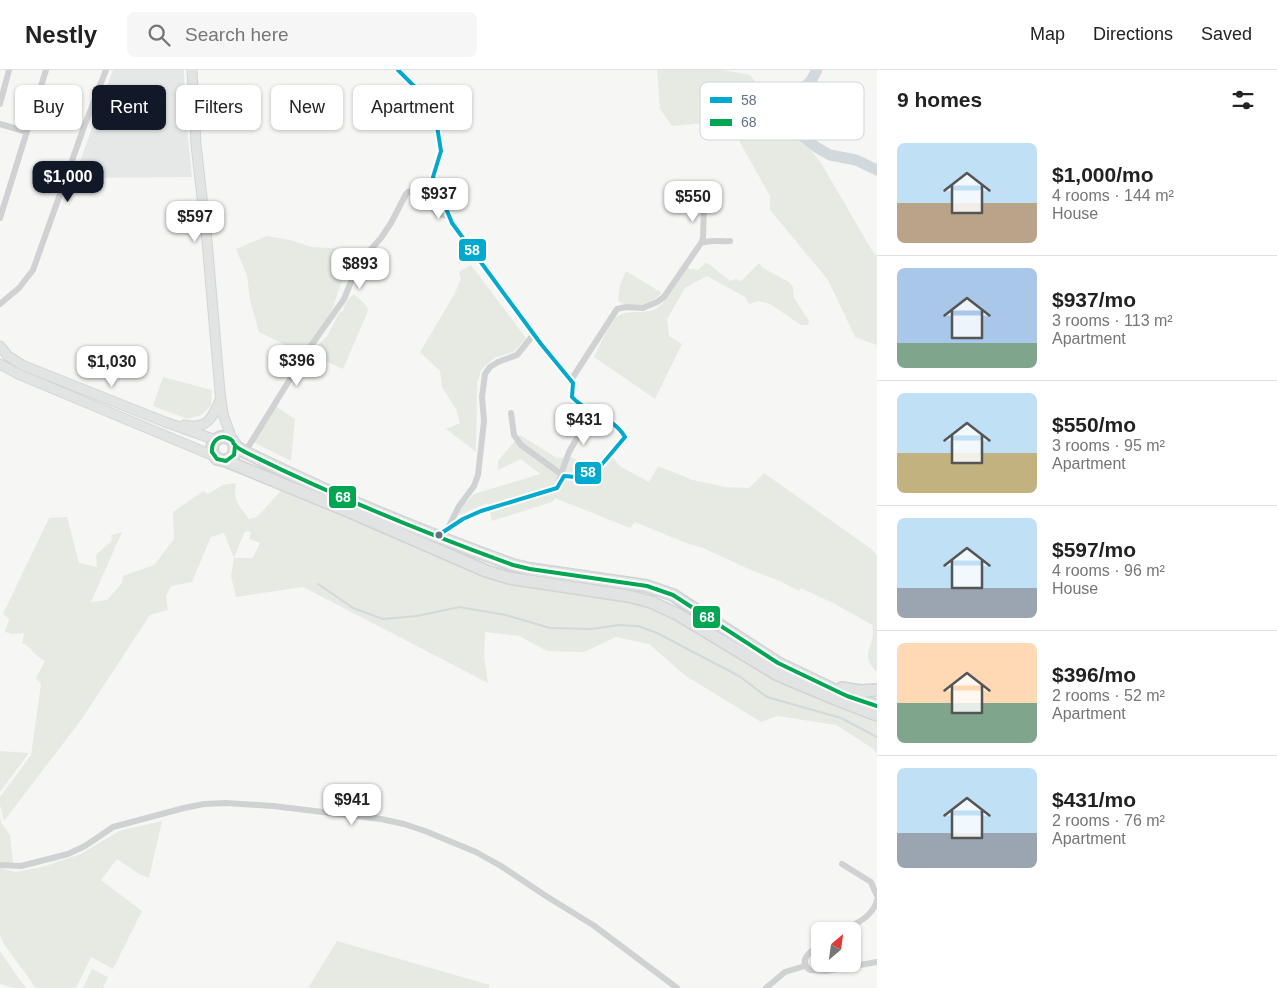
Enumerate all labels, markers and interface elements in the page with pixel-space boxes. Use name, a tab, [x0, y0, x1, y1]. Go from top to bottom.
search box	[127, 12, 477, 57]
text: Nestly	[25, 21, 97, 48]
icon: search	[145, 21, 173, 49]
text: Search here	[185, 24, 289, 45]
text: Map	[1030, 24, 1065, 44]
text: Directions	[1093, 24, 1173, 44]
text: Saved	[1201, 24, 1252, 44]
legend	[700, 82, 864, 140]
chip: Buy	[15, 85, 82, 130]
chip: Rent	[92, 85, 166, 130]
chip: Filters	[176, 85, 261, 130]
chip: New	[271, 85, 343, 130]
chip: Apartment	[353, 85, 472, 130]
icon: filters	[1229, 86, 1257, 114]
text: 9 homes	[897, 88, 982, 111]
text: 58	[741, 92, 757, 108]
text: 68	[741, 114, 757, 130]
pin: $1,000	[27, 160, 109, 203]
icon: home	[937, 163, 997, 223]
text: $1,000/mo	[1052, 163, 1154, 186]
text: $1,000	[44, 168, 92, 185]
pin: $937	[409, 178, 469, 220]
pin: $550	[663, 180, 723, 223]
text: $937	[421, 185, 457, 202]
text: 4 rooms · 144 m²	[1052, 187, 1174, 204]
text: $550	[675, 188, 711, 205]
pin: $597	[165, 200, 225, 243]
text: House	[1052, 205, 1098, 222]
text: $597	[177, 208, 213, 225]
line badge: 58	[458, 238, 487, 262]
text: 58	[464, 242, 480, 258]
pin: $893	[330, 248, 390, 290]
text: $893	[342, 255, 378, 272]
icon: home	[937, 288, 997, 348]
text: $937/mo	[1052, 288, 1136, 311]
text: 3 rooms · 113 m²	[1052, 312, 1173, 329]
text: Apartment	[1052, 330, 1126, 347]
pin: $396	[267, 344, 327, 387]
pin: $1,030	[71, 346, 153, 388]
text: $396	[279, 352, 315, 369]
text: $1,030	[88, 353, 136, 370]
pin: $431	[554, 404, 614, 446]
text: $431	[566, 411, 602, 428]
icon: home	[937, 413, 997, 473]
text: $550/mo	[1052, 413, 1136, 436]
text: 3 rooms · 95 m²	[1052, 437, 1165, 454]
text: Apartment	[1052, 455, 1126, 472]
line badge: 58	[574, 461, 602, 485]
text: 58	[580, 464, 596, 480]
line badge: 68	[328, 485, 357, 509]
text: 68	[335, 489, 351, 505]
unlabelled marker	[434, 530, 444, 540]
icon: home	[937, 538, 997, 598]
text: $597/mo	[1052, 538, 1136, 561]
text: 4 rooms · 96 m²	[1052, 562, 1165, 579]
text: House	[1052, 580, 1098, 597]
line badge: 68	[692, 605, 721, 629]
text: 68	[699, 609, 715, 625]
icon: home	[937, 663, 997, 723]
text: $396/mo	[1052, 663, 1136, 686]
text: 2 rooms · 52 m²	[1052, 687, 1165, 704]
text: Apartment	[1052, 705, 1126, 722]
pin: $941	[322, 784, 382, 826]
icon: home	[937, 788, 997, 848]
text: $431/mo	[1052, 788, 1136, 811]
text: $941	[334, 791, 370, 808]
text: 2 rooms · 76 m²	[1052, 812, 1165, 829]
text: Apartment	[1052, 830, 1126, 847]
north arrow	[811, 922, 861, 972]
map controls	[811, 922, 861, 972]

